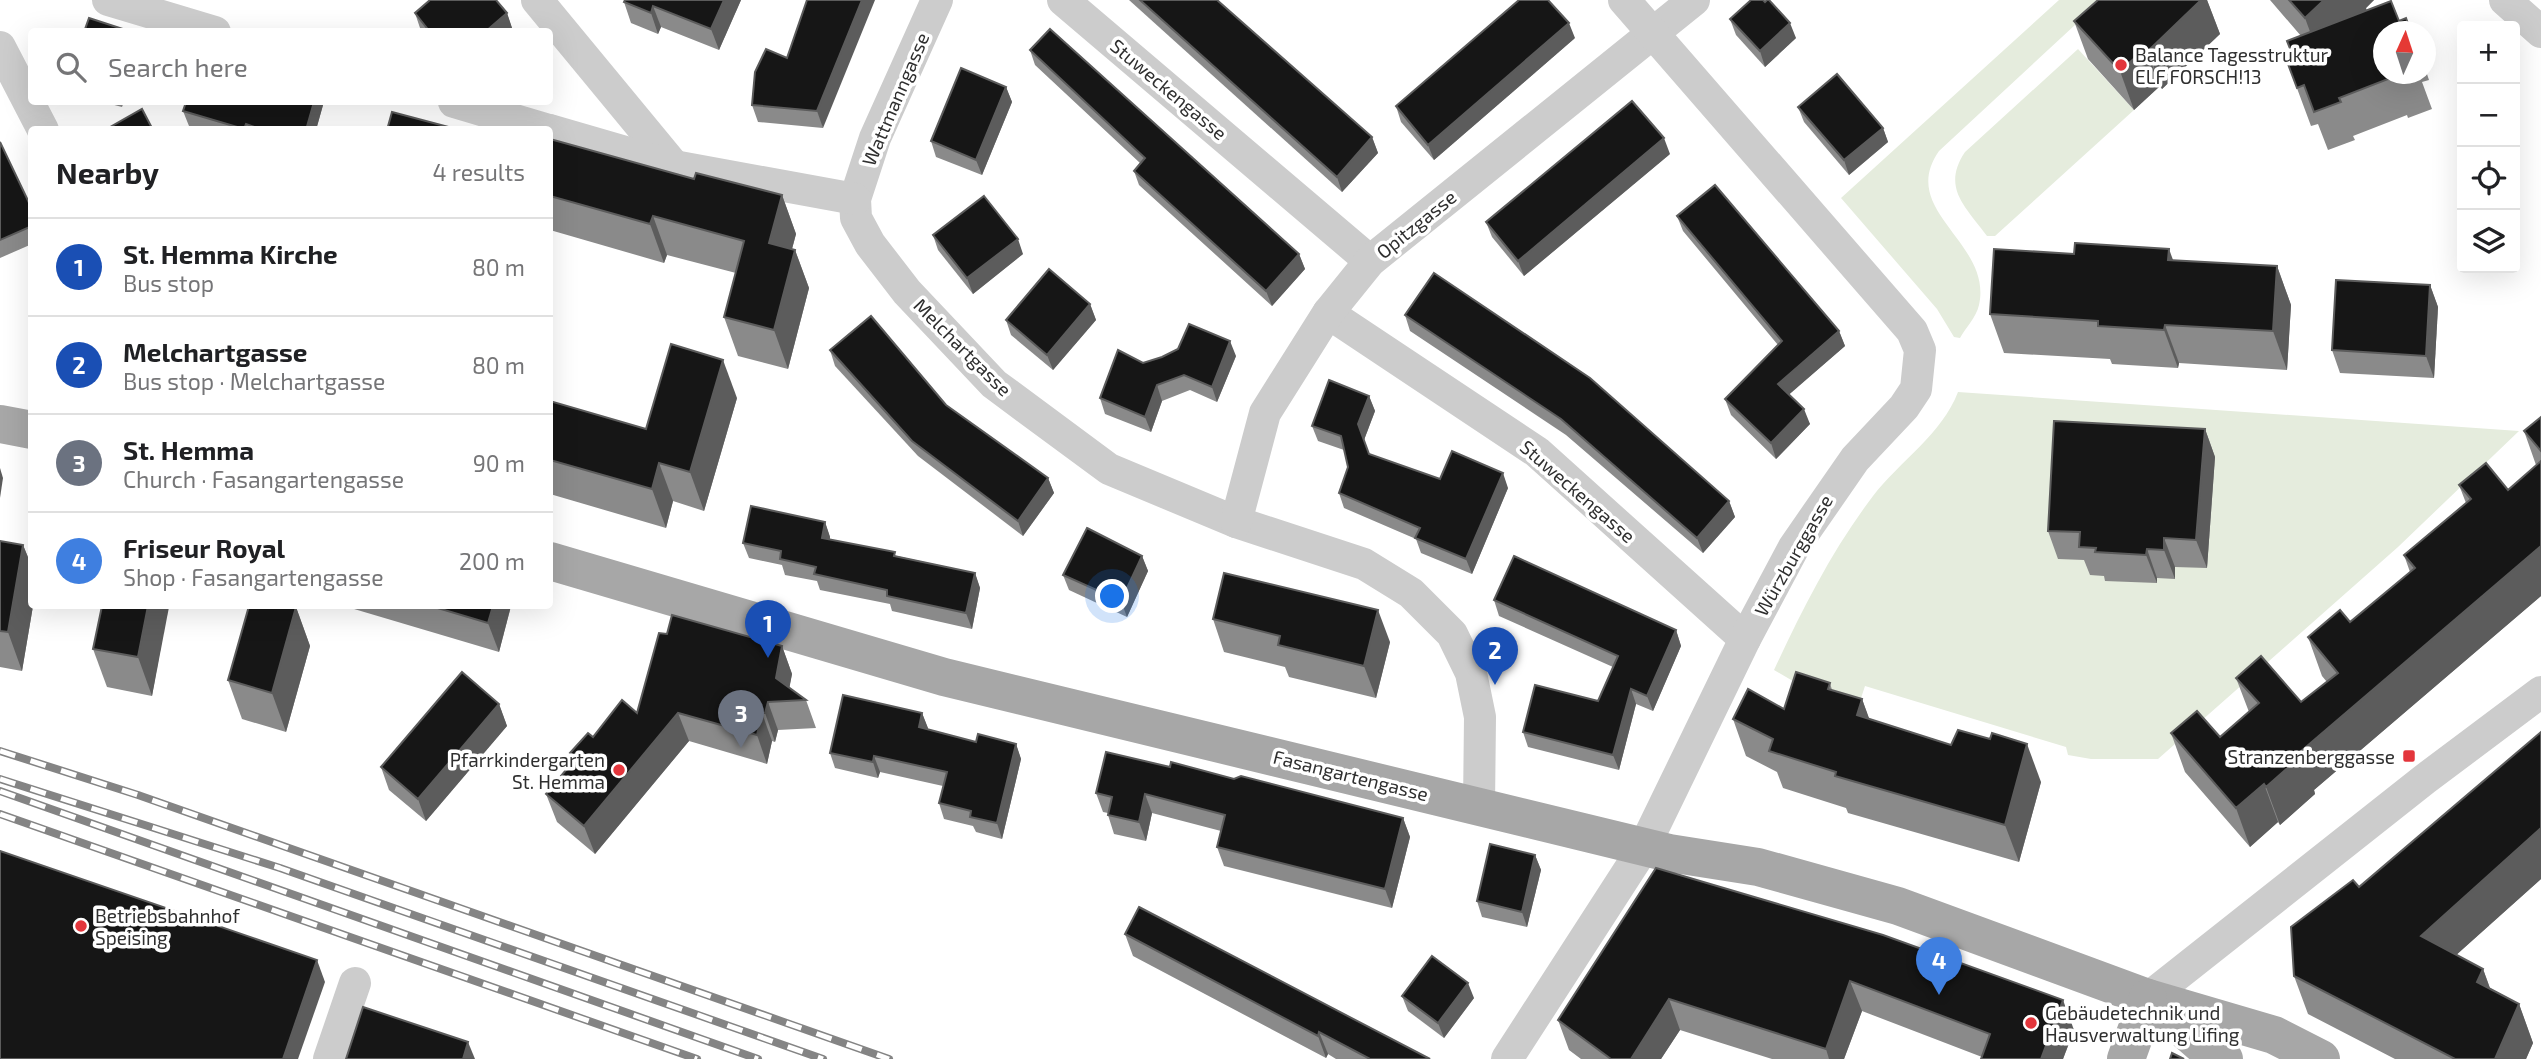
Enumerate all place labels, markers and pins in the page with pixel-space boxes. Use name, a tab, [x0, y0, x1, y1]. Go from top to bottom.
place label: Balance Tagesstruktur ELF FORSCH!13	[2135, 43, 2329, 88]
marker: Balance Tagesstruktur ELF FORSCH!13	[2113, 57, 2129, 73]
pin: 1	[745, 600, 791, 658]
pin: 2	[1472, 627, 1518, 685]
pin: 3	[718, 690, 764, 748]
place label: Stranzenberggasse	[2228, 745, 2395, 768]
place label: Pfarrkindergarten St. Hemma	[450, 748, 605, 793]
marker: Stranzenberggasse	[2401, 748, 2417, 764]
marker: Pfarrkindergarten St. Hemma	[611, 762, 627, 778]
place label: Betriebsbahnhof Speising	[95, 904, 240, 949]
marker: Betriebsbahnhof Speising	[73, 918, 89, 934]
pin: 4	[1916, 937, 1962, 995]
place label: Gebäudetechnik und Hausverwaltung Lifing	[2045, 1001, 2240, 1046]
marker: Gebäudetechnik und Hausverwaltung Lifing	[2023, 1015, 2039, 1031]

